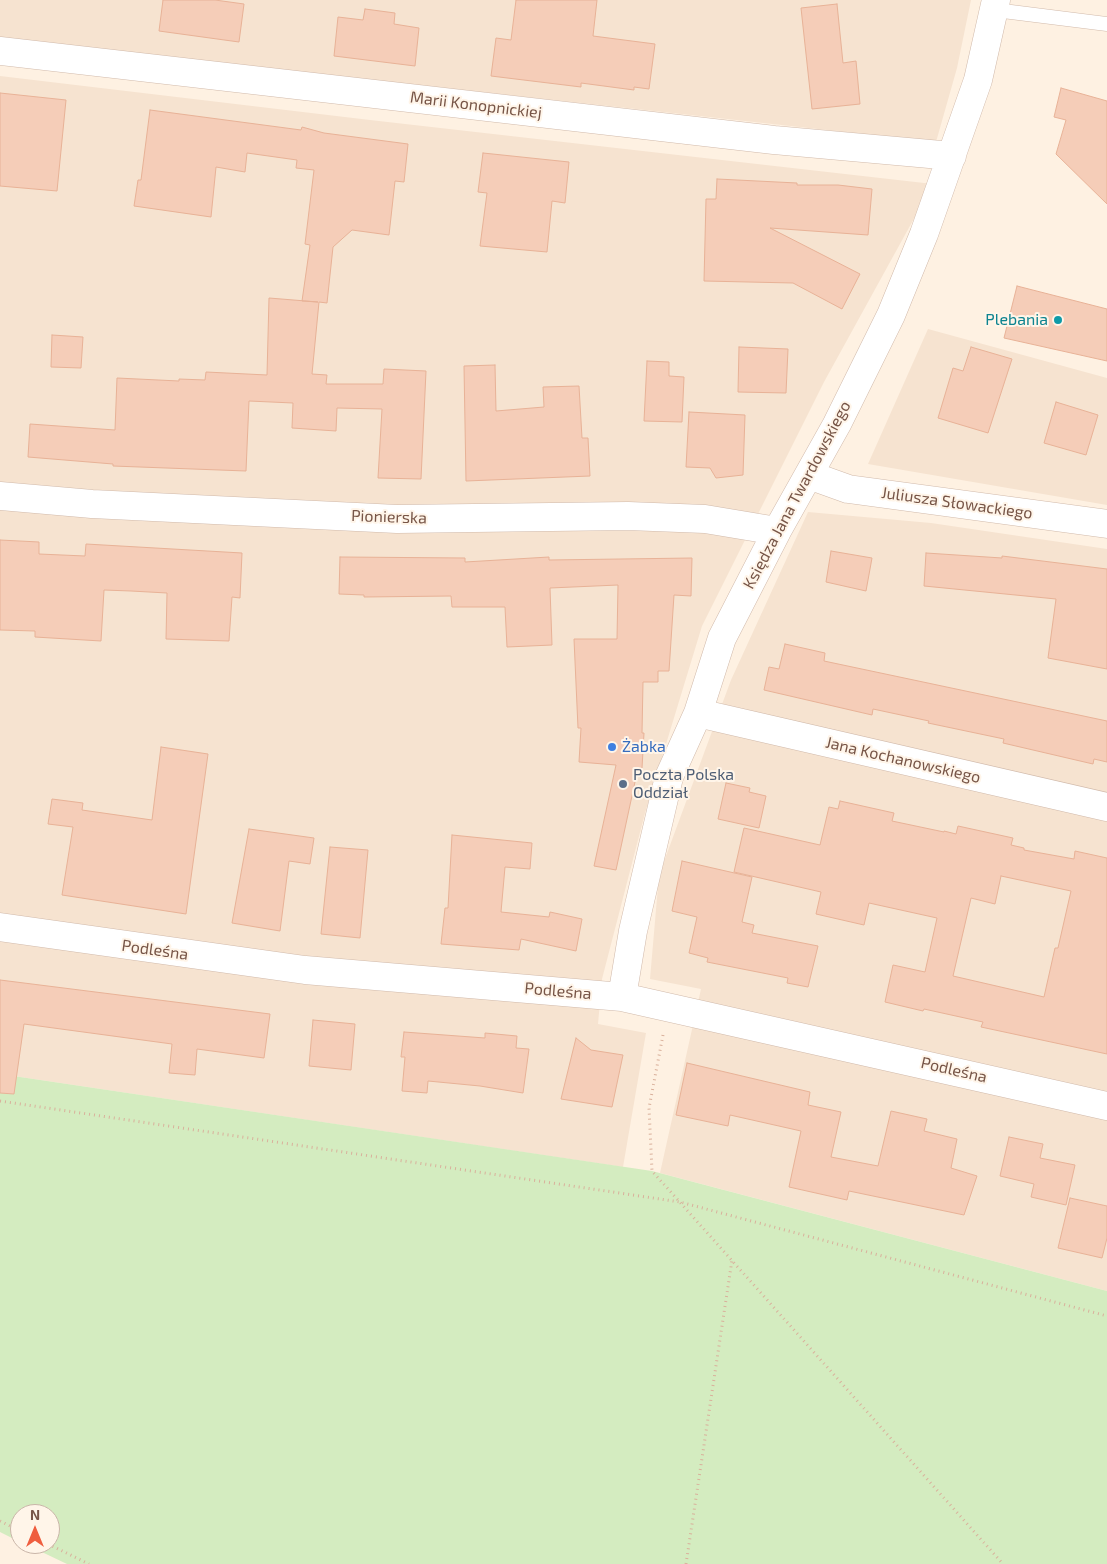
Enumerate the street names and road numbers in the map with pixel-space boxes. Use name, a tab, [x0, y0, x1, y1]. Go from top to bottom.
street label: Marii Konopnickiej	[409, 87, 543, 123]
street label: Księdza Jana Twardowskiego	[739, 398, 855, 592]
street label: Juliusza Słowackiego	[880, 483, 1034, 523]
street label: Pionierska	[351, 506, 427, 528]
street label: Jana Kochanowskiego	[824, 733, 982, 787]
street label: Podleśna	[120, 936, 190, 964]
street label: Podleśna	[524, 979, 592, 1003]
street label: Podleśna	[919, 1053, 989, 1087]

